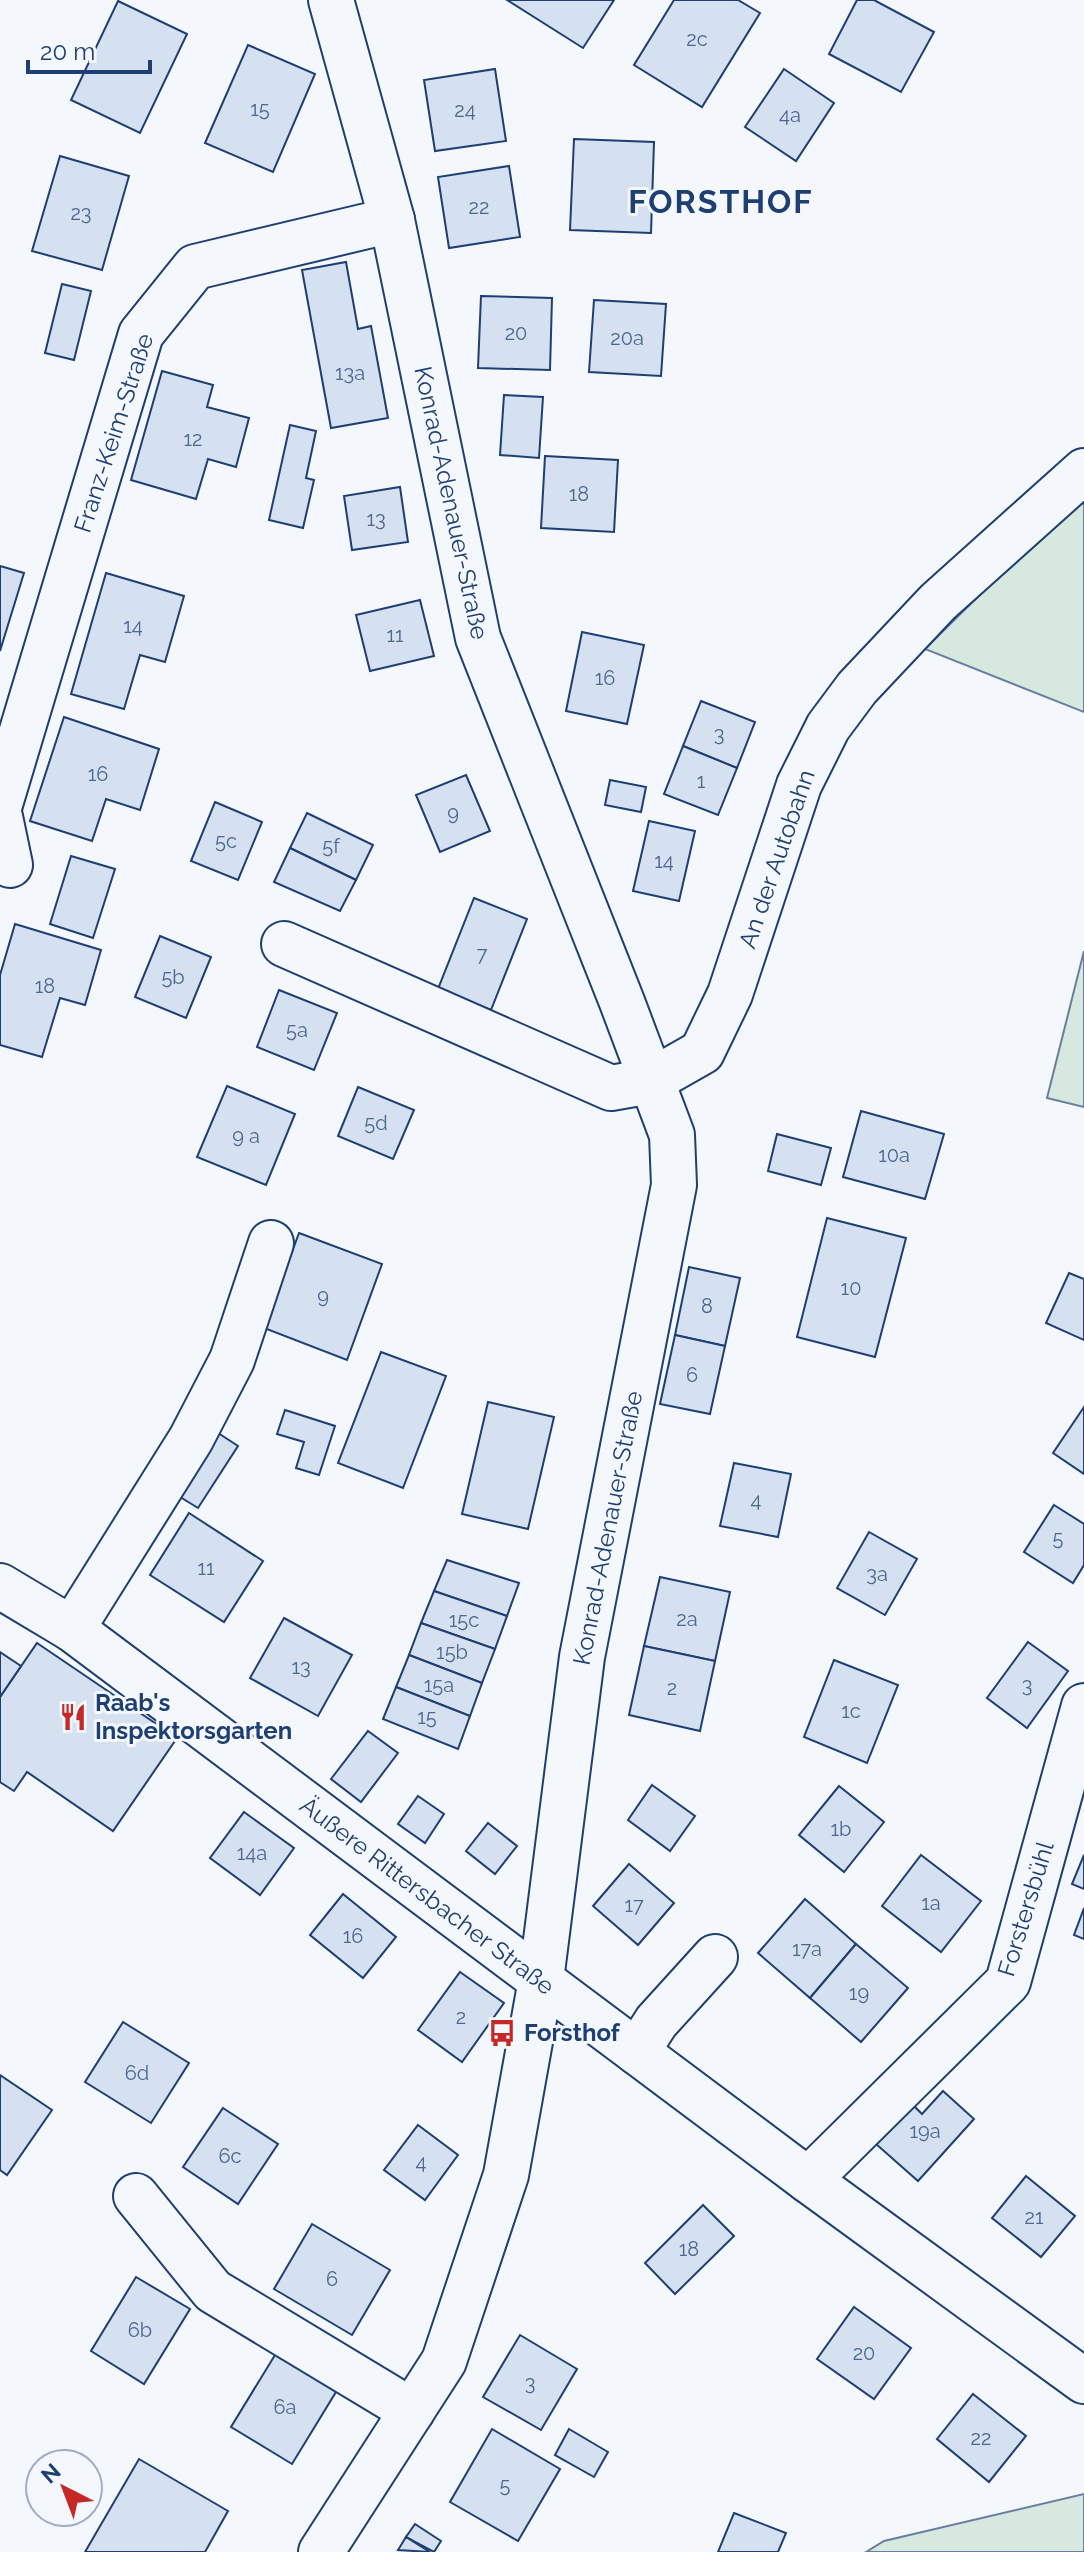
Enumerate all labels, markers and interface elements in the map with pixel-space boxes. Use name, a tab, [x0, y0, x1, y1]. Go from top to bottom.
scale bar	[28, 24, 150, 74]
house number: 2c	[686, 27, 708, 51]
text: 20 m	[40, 37, 95, 66]
house number: 15	[250, 97, 270, 121]
house number: 24	[454, 98, 476, 122]
house number: 4a	[779, 103, 801, 127]
district label: FORSTHOF	[628, 183, 814, 220]
house number: 22	[469, 195, 489, 219]
house number: 23	[70, 201, 92, 225]
house number: 20	[505, 321, 527, 345]
house number: 20a	[610, 326, 644, 350]
street label: Franz-Keim-Straße	[68, 330, 159, 536]
house number: 13a	[335, 361, 365, 385]
street label: Konrad-Adenauer-Straße	[408, 364, 495, 642]
house number: 12	[184, 427, 202, 451]
house number: 18	[569, 482, 589, 506]
house number: 13	[366, 507, 386, 531]
house number: 14	[123, 614, 143, 638]
house number: 11	[386, 623, 404, 647]
house number: 16	[595, 666, 615, 690]
house number: 3	[714, 722, 724, 746]
house number: 16	[88, 762, 108, 786]
street label: An der Autobahn	[732, 766, 821, 952]
house number: 1	[697, 769, 706, 793]
house number: 9	[447, 801, 459, 825]
house number: 5c	[215, 829, 237, 853]
house number: 5f	[322, 834, 341, 858]
house number: 14	[654, 849, 674, 873]
house number: 7	[477, 942, 488, 966]
house number: 5b	[161, 965, 185, 989]
house number: 18	[35, 974, 55, 998]
house number: 5a	[286, 1018, 308, 1042]
house number: 5d	[364, 1111, 388, 1135]
house number: 9 a	[232, 1124, 260, 1148]
house number: 10a	[878, 1143, 910, 1167]
house number: 10	[841, 1276, 861, 1300]
house number: 9	[317, 1284, 329, 1308]
house number: 8	[701, 1294, 713, 1318]
house number: 6	[686, 1363, 698, 1387]
street label: Konrad-Adenauer-Straße	[567, 1388, 648, 1667]
house number: 4	[751, 1488, 762, 1512]
house number: 5	[1053, 1526, 1064, 1550]
house number: 11	[197, 1556, 215, 1580]
house number: 3a	[866, 1562, 888, 1586]
house number: 2a	[676, 1607, 698, 1631]
house number: 15c	[449, 1608, 479, 1632]
house number: 15b	[436, 1640, 468, 1664]
house number: 13	[291, 1655, 311, 1679]
house number: 15a	[424, 1673, 454, 1697]
house number: 3	[1022, 1673, 1032, 1697]
house number: 2	[667, 1676, 677, 1700]
place label: Raab's Inspektorsgarten	[95, 1688, 292, 1745]
house number: 1c	[841, 1699, 861, 1723]
restaurant icon: Raab's Inspektorsgarten	[58, 1702, 88, 1732]
house number: 15	[417, 1705, 437, 1729]
street label: Äußere Rittersbacher Straße	[294, 1790, 560, 2001]
house number: 1b	[831, 1817, 851, 1841]
street label: Forstersbühl	[991, 1838, 1060, 1980]
house number: 14a	[237, 1841, 267, 1865]
house number: 1a	[921, 1891, 941, 1915]
house number: 17	[624, 1893, 644, 1917]
house number: 16	[343, 1924, 363, 1948]
house number: 17a	[792, 1937, 822, 1961]
house number: 19	[849, 1981, 869, 2005]
house number: 2	[456, 2005, 466, 2029]
bus stop icon: Forsthof	[487, 2018, 517, 2048]
place label: Forsthof	[524, 2018, 621, 2047]
house number: 6d	[125, 2061, 149, 2085]
house number: 19a	[909, 2119, 941, 2143]
house number: 6c	[218, 2144, 242, 2168]
house number: 4	[416, 2150, 427, 2174]
house number: 21	[1025, 2205, 1044, 2229]
house number: 18	[679, 2237, 699, 2261]
house number: 6	[326, 2267, 338, 2291]
house number: 6b	[128, 2318, 152, 2342]
house number: 20	[853, 2341, 875, 2365]
house number: 3	[525, 2371, 535, 2395]
house number: 6a	[274, 2395, 296, 2419]
house number: 22	[971, 2426, 991, 2450]
north arrow	[24, 2448, 104, 2528]
text: N	[36, 2458, 66, 2488]
house number: 5	[500, 2473, 511, 2497]

